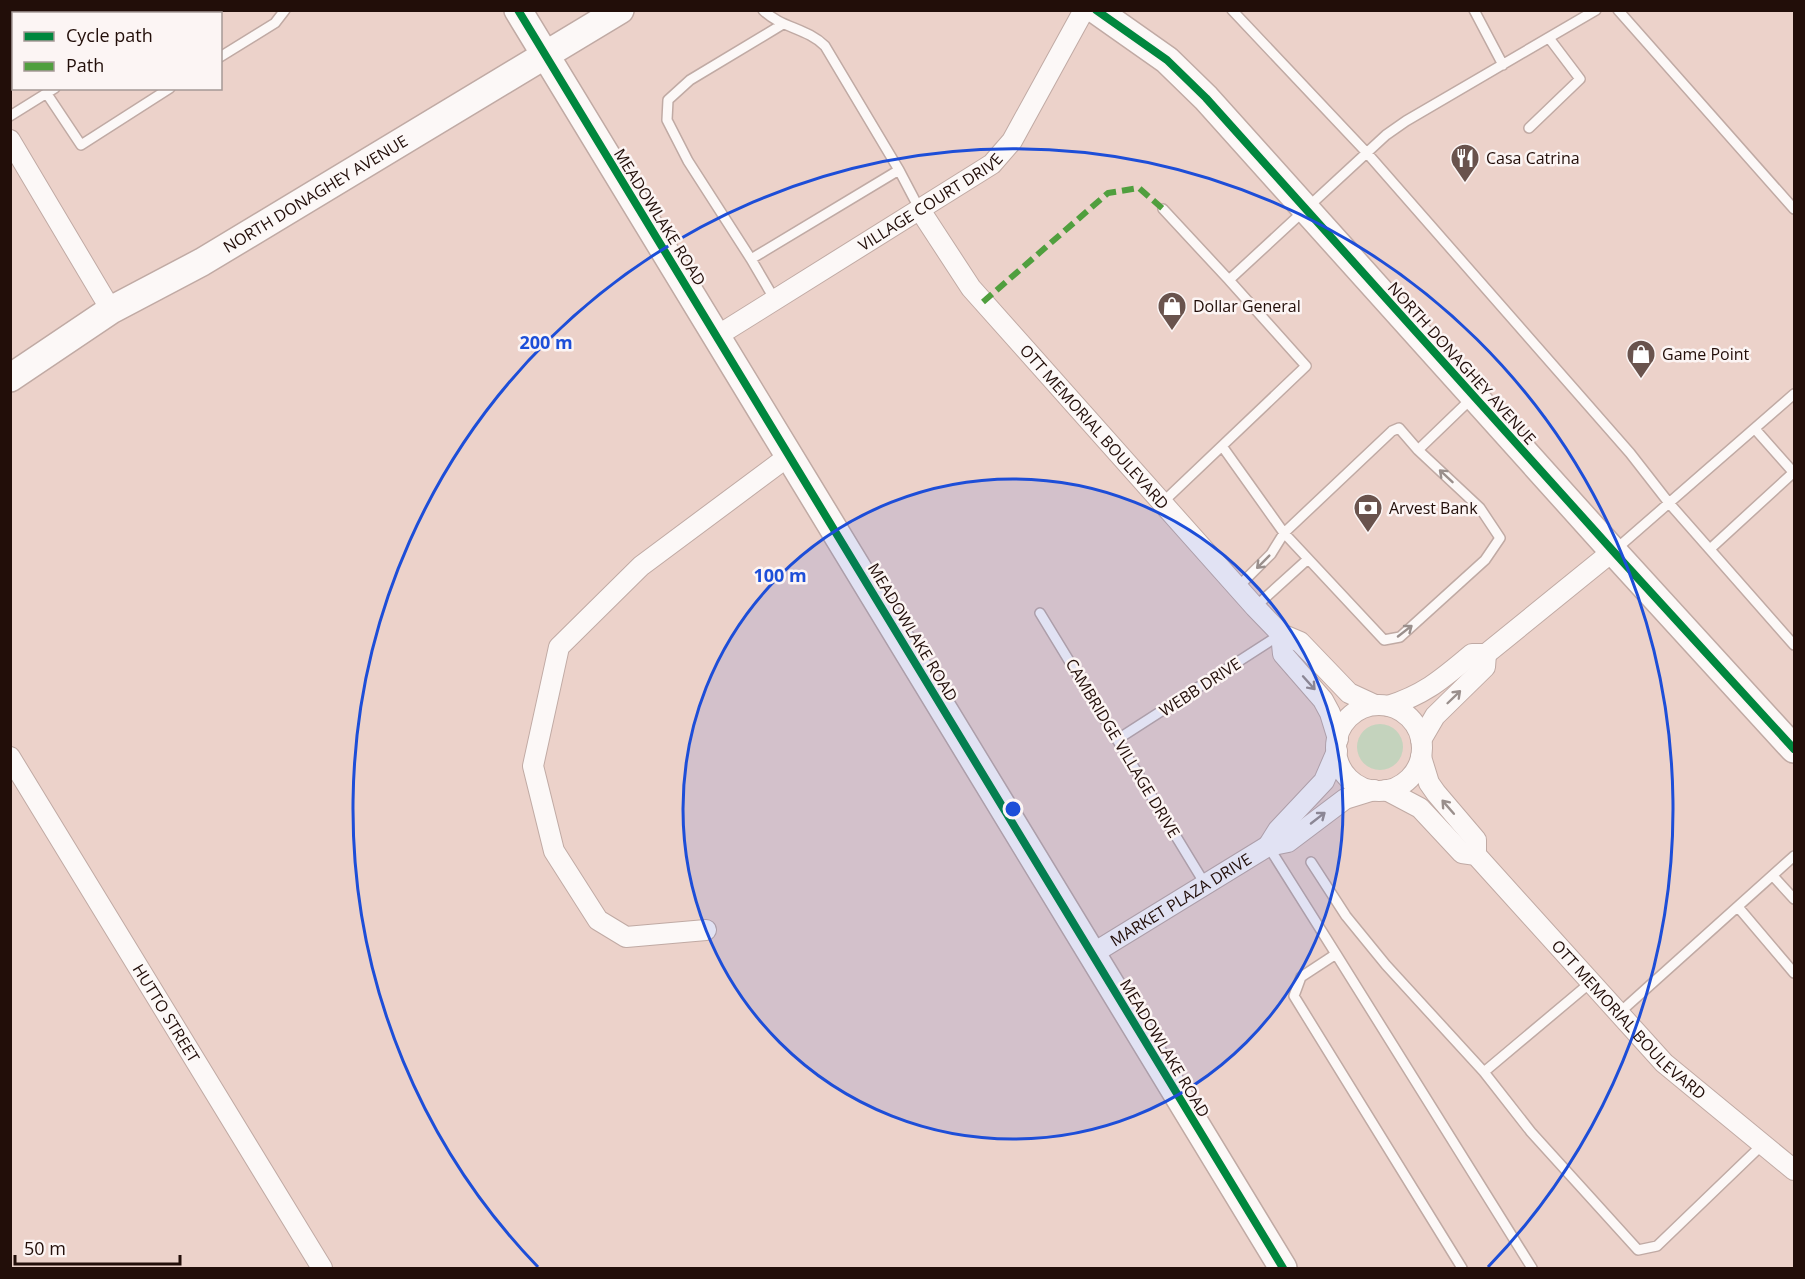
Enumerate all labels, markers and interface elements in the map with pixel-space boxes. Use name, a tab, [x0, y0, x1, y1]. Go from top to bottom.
legend	[12, 12, 222, 90]
text: Cycle path	[66, 23, 153, 47]
text: Path	[66, 53, 104, 77]
street label: NORTH DONAGHEY AVENUE	[219, 130, 412, 258]
restaurant icon: Casa Catrina	[1449, 142, 1481, 184]
street label: MEADOWLAKE ROAD	[609, 144, 711, 290]
place label: Casa Catrina	[1486, 147, 1580, 169]
street label: VILLAGE COURT DRIVE	[854, 148, 1008, 256]
street label: NORTH DONAGHEY AVENUE	[1383, 277, 1541, 449]
shop icon: Dollar General	[1156, 290, 1188, 332]
place label: Dollar General	[1193, 295, 1301, 317]
text: 200 m	[519, 330, 573, 354]
shop icon: Game Point	[1625, 338, 1657, 380]
street label: OTT MEMORIAL BOULEVARD	[1015, 339, 1174, 514]
place label: Game Point	[1662, 343, 1750, 365]
one-way arrow	[1439, 469, 1454, 483]
bank icon: Arvest Bank	[1352, 492, 1384, 534]
place label: Arvest Bank	[1389, 497, 1478, 519]
one-way arrow	[1256, 555, 1271, 569]
street label: MEADOWLAKE ROAD	[863, 559, 963, 705]
text: 100 m	[753, 563, 807, 587]
one-way arrow	[1397, 625, 1413, 638]
street label: WEBB DRIVE	[1155, 652, 1245, 722]
street label: CAMBRIDGE VILLAGE DRIVE	[1061, 654, 1185, 842]
one-way arrow	[1302, 675, 1316, 690]
one-way arrow	[1447, 689, 1462, 704]
centre of rings	[1003, 799, 1023, 819]
one-way arrow	[1442, 799, 1455, 815]
one-way arrow	[1309, 812, 1325, 825]
street label: MARKET PLAZA DRIVE	[1106, 848, 1255, 951]
street label: OTT MEMORIAL BOULEVARD	[1547, 935, 1711, 1104]
street label: HUTTO STREET	[128, 960, 205, 1067]
street label: MEADOWLAKE ROAD	[1115, 975, 1215, 1121]
scale bar	[15, 1228, 180, 1266]
text: 50 m	[24, 1236, 66, 1260]

